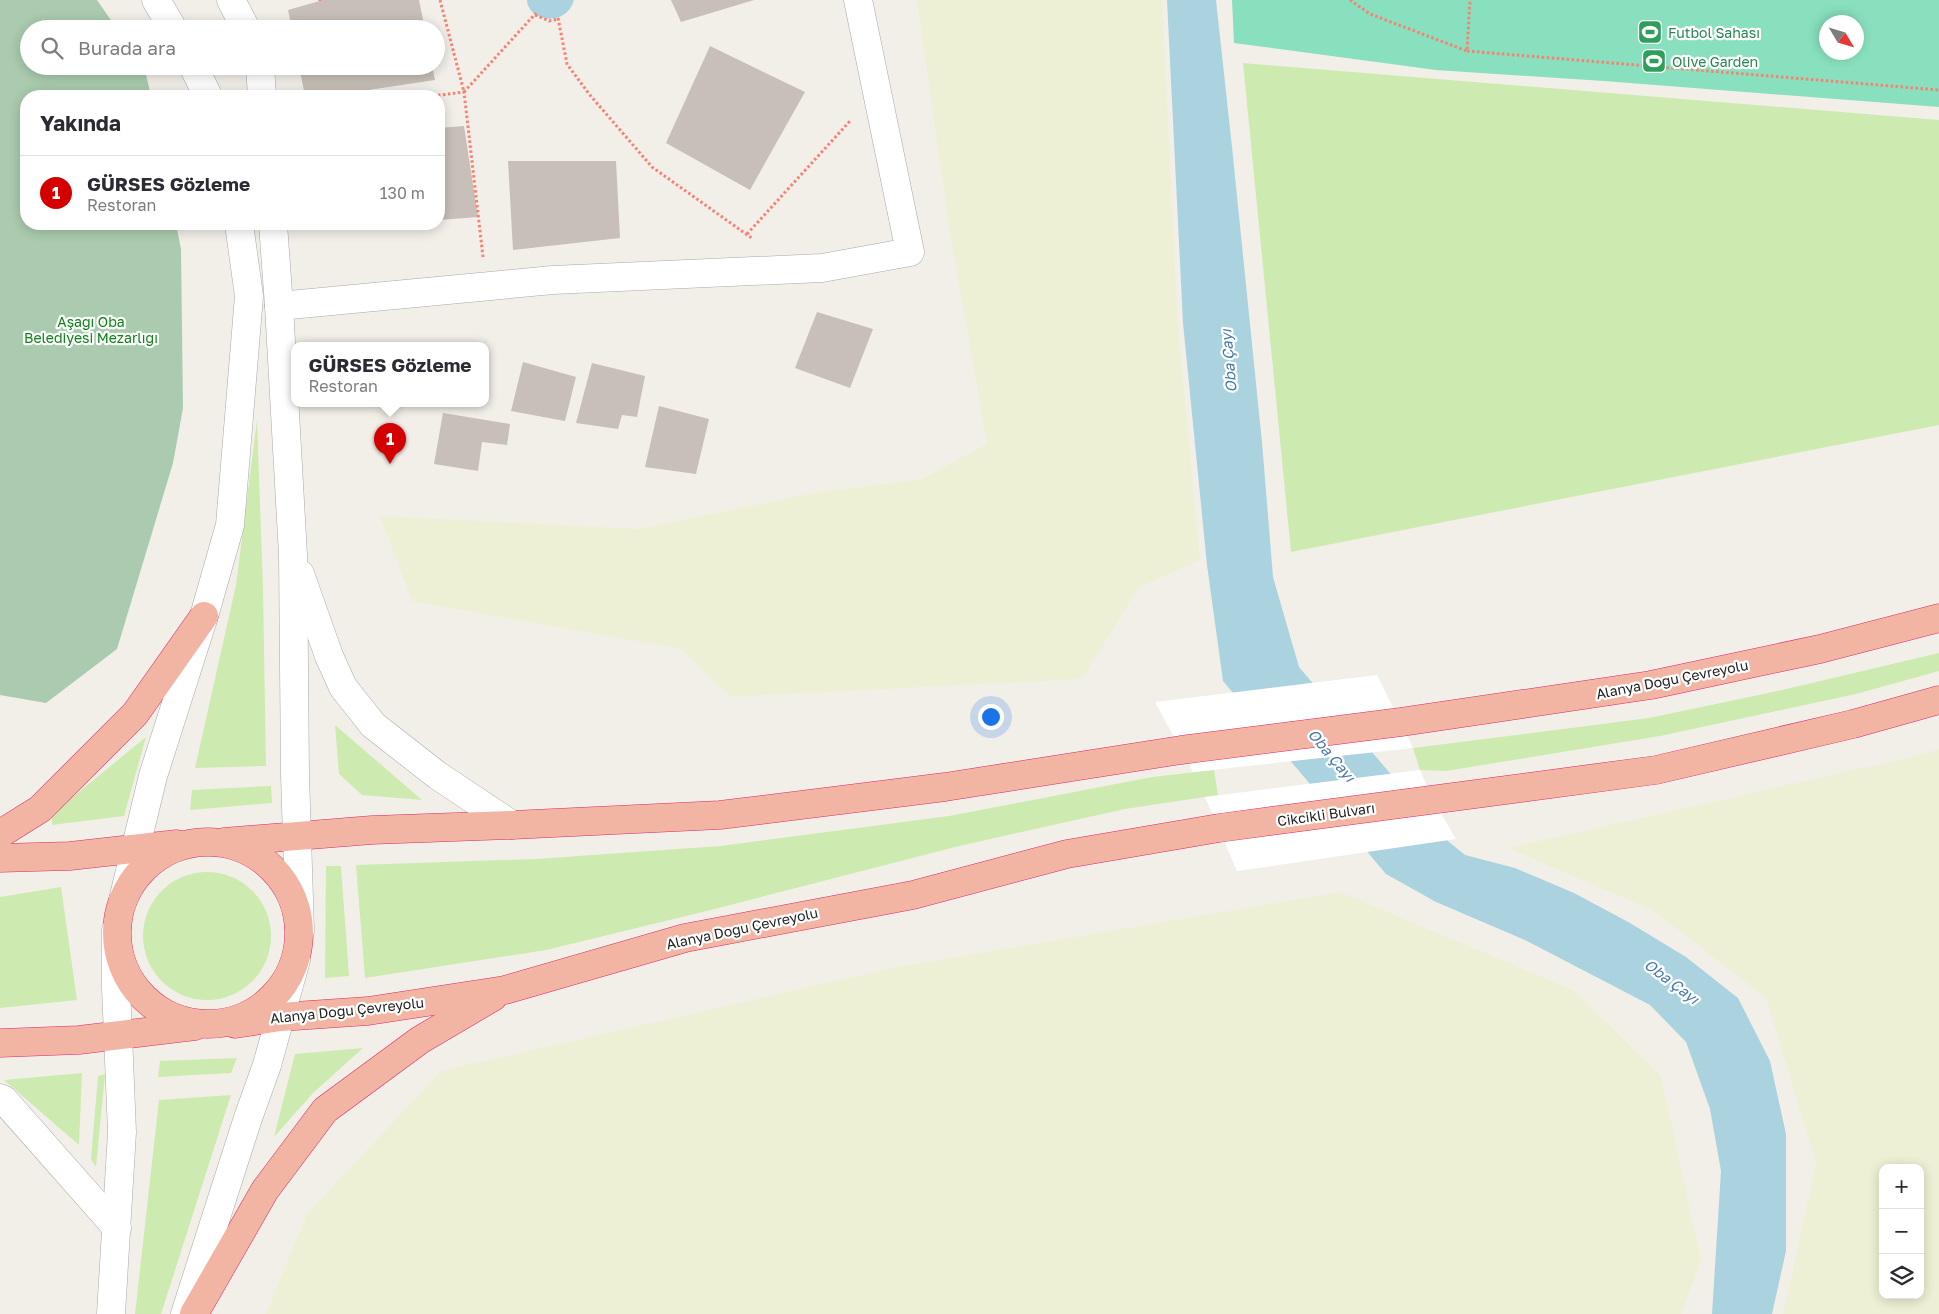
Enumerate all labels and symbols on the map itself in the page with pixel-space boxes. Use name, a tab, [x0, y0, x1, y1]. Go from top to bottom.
north arrow	[1819, 15, 1864, 60]
sports icon: Futbol Sahası	[1637, 19, 1663, 45]
place label: Futbol Sahası	[1668, 24, 1760, 41]
sports icon: Olive Garden	[1641, 48, 1667, 74]
place label: Olive Garden	[1672, 53, 1758, 70]
park label: Aşağı Oba Belediyesi Mezarlığı	[24, 313, 158, 346]
water label: Oba Çayı	[1216, 328, 1241, 393]
pin: 1	[374, 423, 406, 464]
street label: Alanya Doğu Çevreyolu	[1594, 656, 1750, 702]
your location	[978, 704, 1004, 730]
water label: Oba Çayı	[1304, 725, 1360, 786]
street label: Cikcikli Bulvarı	[1276, 799, 1376, 829]
street label: Alanya Doğu Çevreyolu	[665, 904, 819, 952]
water label: Oba Çayı	[1641, 955, 1703, 1009]
street label: Alanya Doğu Çevreyolu	[269, 993, 425, 1027]

